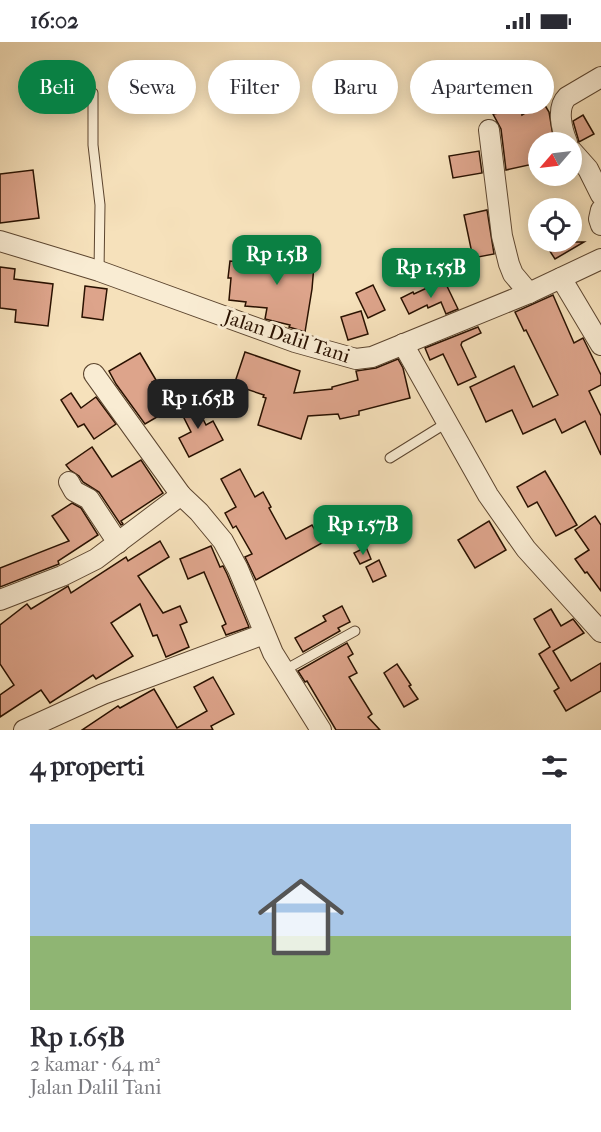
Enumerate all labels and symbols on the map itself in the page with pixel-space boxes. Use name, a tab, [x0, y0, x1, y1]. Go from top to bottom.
north arrow	[528, 132, 582, 186]
pin: Rp 1.5B	[222, 235, 332, 286]
pin: Rp 1.55B	[369, 248, 493, 299]
street label: Jalan Dalil Tani	[219, 305, 353, 368]
pin: Rp 1.65B	[136, 379, 260, 430]
pin: Rp 1.57B	[301, 505, 425, 556]

